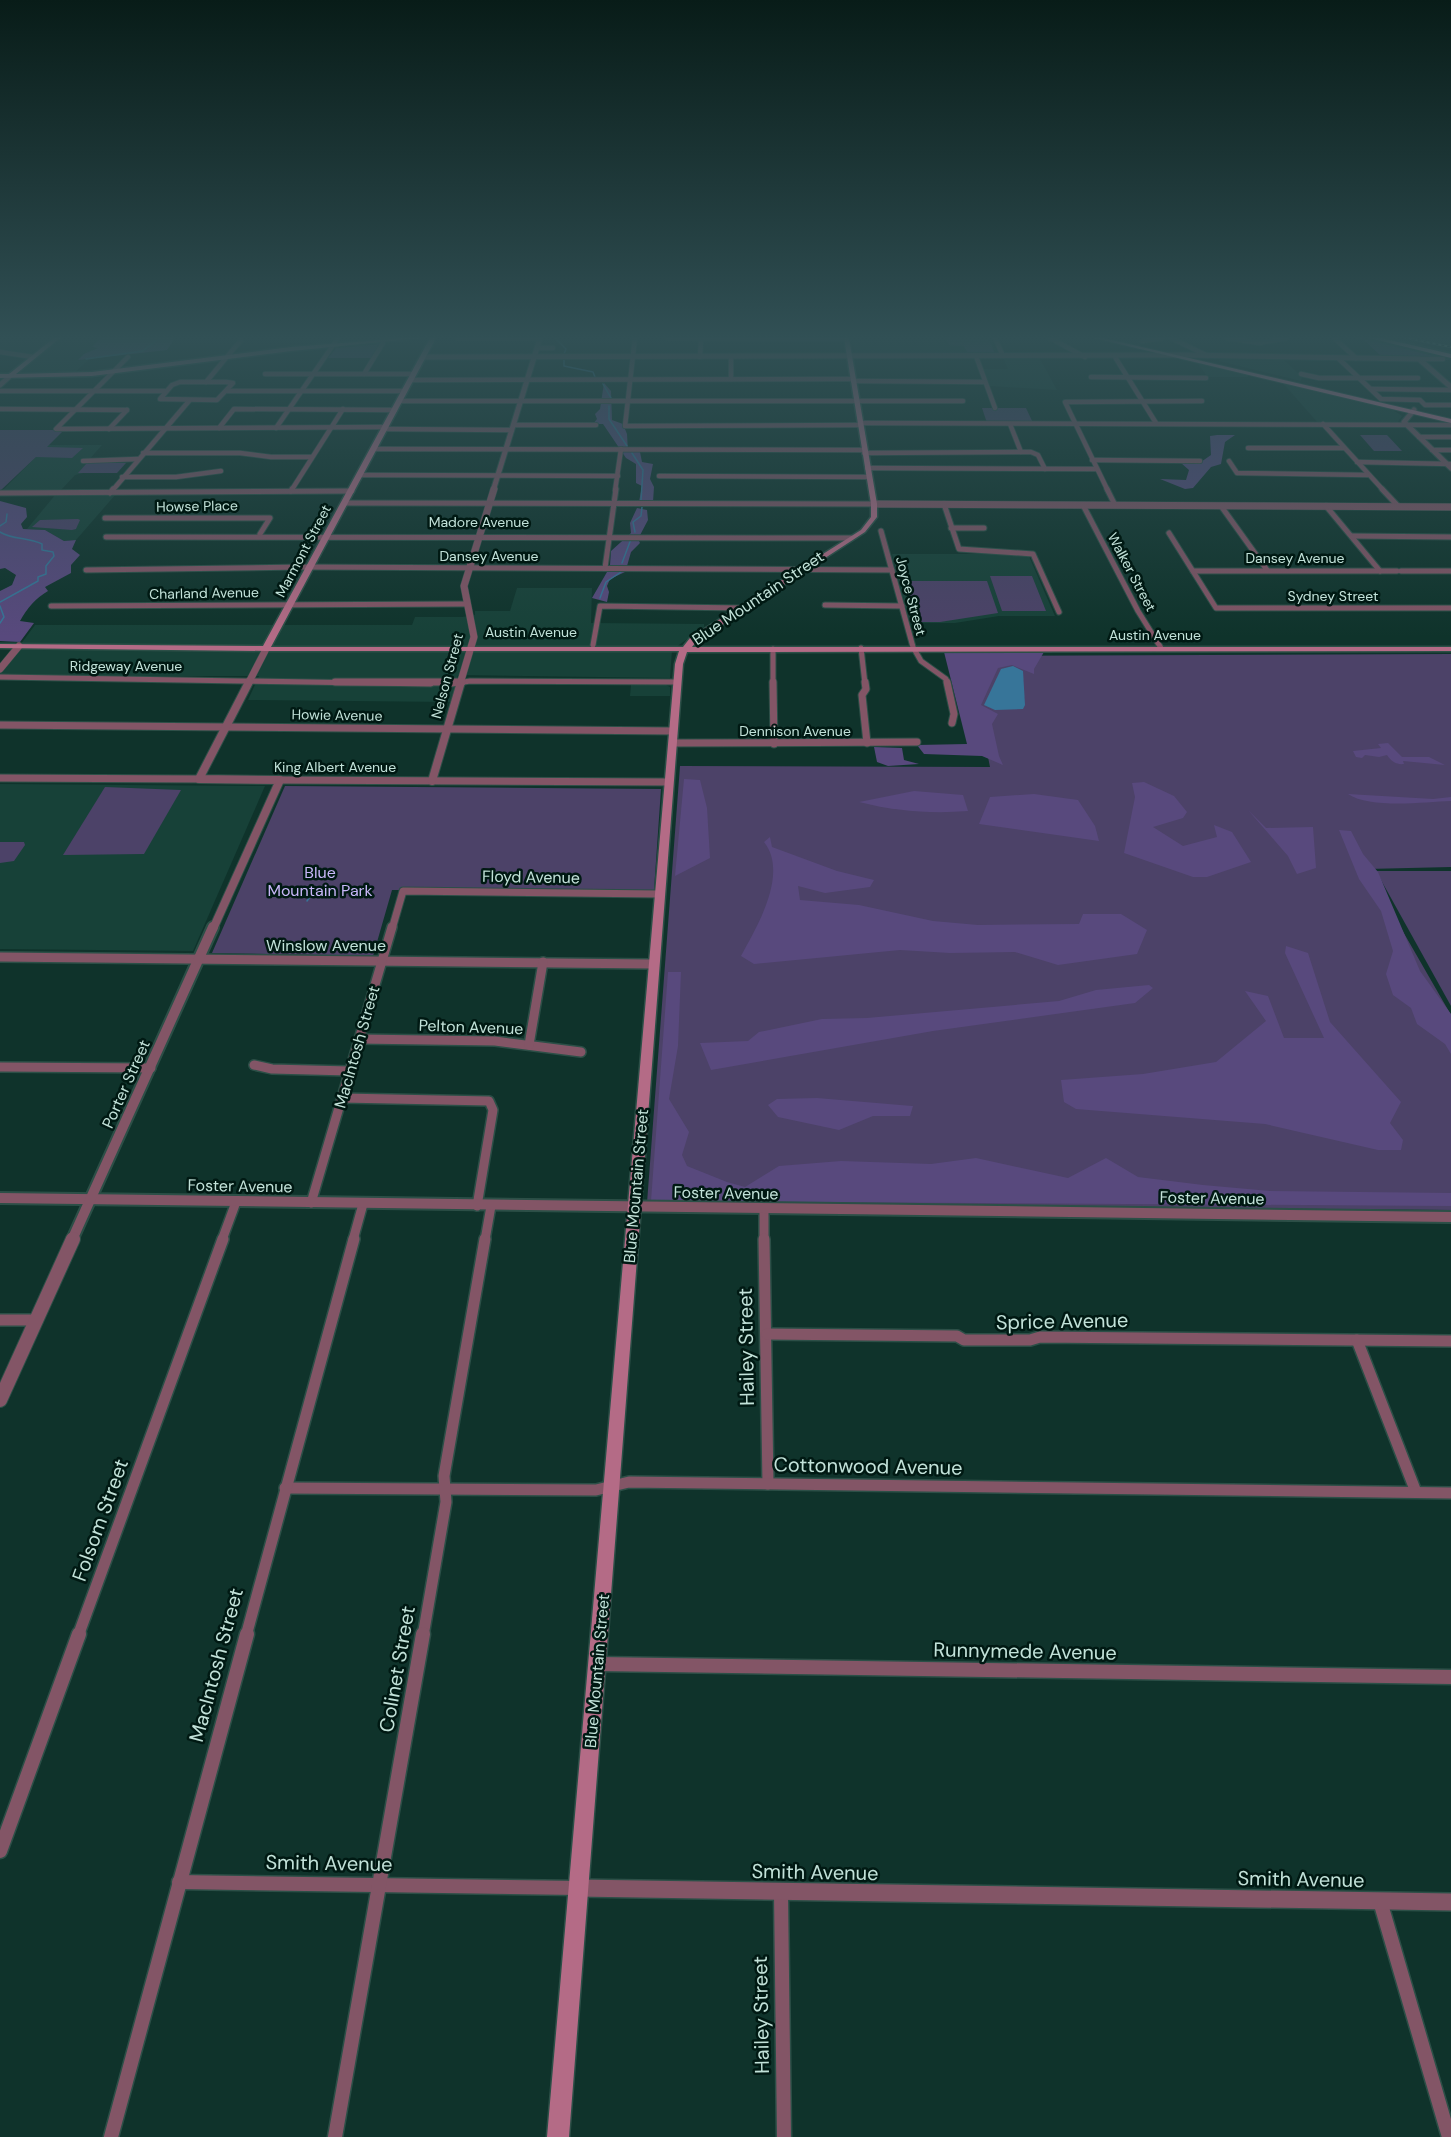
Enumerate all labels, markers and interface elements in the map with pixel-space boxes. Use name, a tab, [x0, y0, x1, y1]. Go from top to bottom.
street label: Howse Place	[156, 496, 238, 516]
street label: Marmont Street	[271, 502, 335, 600]
street label: Madore Avenue	[429, 513, 529, 531]
street label: Walker Street	[1104, 529, 1160, 615]
street label: Blue Mountain Street	[688, 546, 828, 650]
street label: Dansey Avenue	[439, 547, 539, 565]
street label: Dansey Avenue	[1245, 549, 1345, 567]
street label: Joyce Street	[892, 554, 930, 638]
street label: Charland Avenue	[149, 583, 259, 603]
street label: Sydney Street	[1288, 587, 1378, 605]
street label: Austin Avenue	[485, 623, 577, 641]
street label: Austin Avenue	[1109, 626, 1201, 644]
street label: Nelson Street	[427, 631, 467, 721]
street label: Ridgeway Avenue	[70, 657, 182, 675]
street label: Howie Avenue	[291, 705, 383, 725]
street label: Dennison Avenue	[739, 722, 851, 740]
street label: King Albert Avenue	[274, 758, 396, 776]
park label: Blue Mountain Park	[267, 862, 373, 901]
street label: Floyd Avenue	[482, 866, 580, 888]
street label: Winslow Avenue	[266, 935, 386, 956]
street label: MacIntosh Street	[329, 983, 385, 1111]
street label: Pelton Avenue	[418, 1015, 524, 1039]
street label: Porter Street	[97, 1036, 155, 1132]
street label: Blue Mountain Street	[619, 1108, 653, 1264]
street label: Foster Avenue	[187, 1175, 293, 1197]
street label: Foster Avenue	[673, 1182, 779, 1204]
street label: Foster Avenue	[1159, 1187, 1265, 1209]
street label: Hailey Street	[732, 1288, 760, 1406]
street label: Sprice Avenue	[996, 1307, 1128, 1335]
street label: Cottonwood Avenue	[773, 1451, 963, 1481]
street label: Folsom Street	[66, 1455, 134, 1585]
street label: MacIntosh Street	[183, 1585, 249, 1745]
street label: Blue Mountain Street	[580, 1593, 614, 1749]
street label: Colinet Street	[373, 1604, 421, 1734]
street label: Runnymede Avenue	[933, 1636, 1117, 1666]
street label: Smith Avenue	[265, 1849, 393, 1877]
street label: Smith Avenue	[751, 1858, 879, 1886]
street label: Smith Avenue	[1237, 1865, 1365, 1893]
street label: Hailey Street	[747, 1956, 775, 2074]

